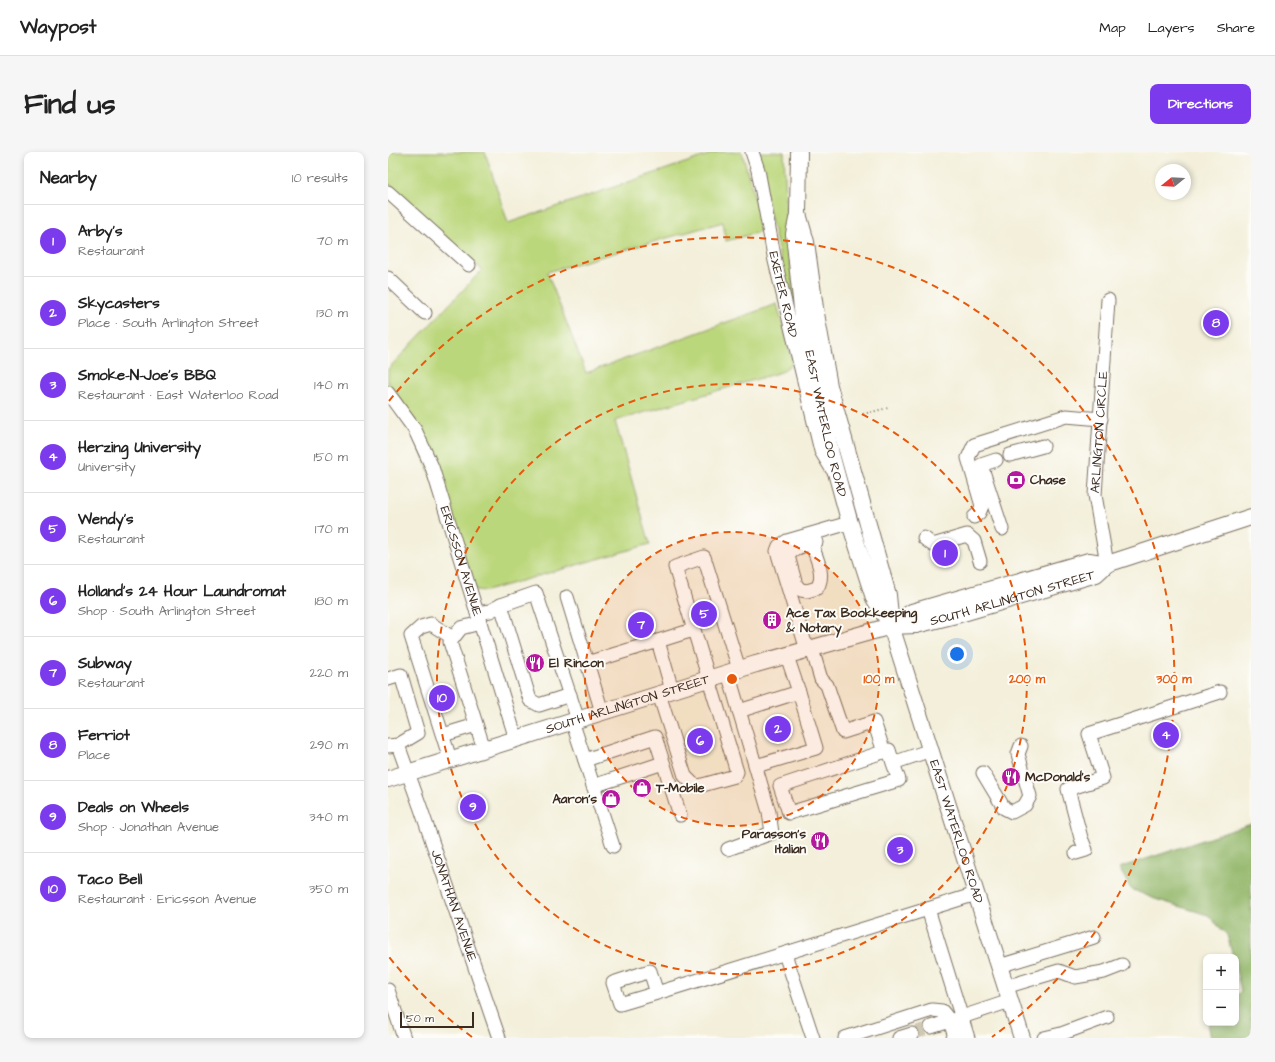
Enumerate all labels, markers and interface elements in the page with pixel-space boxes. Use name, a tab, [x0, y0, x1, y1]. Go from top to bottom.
text: Waypost	[20, 14, 96, 41]
text: Map	[1099, 18, 1126, 38]
text: Layers	[1148, 18, 1195, 38]
text: Share	[1217, 18, 1255, 38]
button: Directions	[1150, 84, 1251, 124]
text: Find us	[24, 85, 115, 124]
north arrow	[1155, 164, 1191, 200]
text: Nearby	[40, 166, 97, 190]
text: 10 results	[292, 169, 348, 187]
text: Arby's	[78, 221, 123, 242]
text: 1	[52, 232, 54, 250]
text: 70 m	[316, 232, 348, 250]
text: Restaurant	[78, 242, 145, 260]
street label: EXETER ROAD	[764, 250, 802, 340]
text: Skycasters	[78, 293, 160, 314]
text: 2	[49, 304, 57, 322]
text: 130 m	[316, 304, 348, 322]
pin: 8	[1203, 308, 1229, 338]
text: Place · South Arlington Street	[78, 314, 259, 332]
street label: EAST WATERLOO ROAD	[800, 349, 851, 500]
text: Smoke-N-Joe's BBQ	[78, 365, 216, 386]
street label: ARLINGTON CIRCLE	[1086, 370, 1112, 494]
text: 3	[50, 376, 56, 394]
text: 140 m	[314, 376, 348, 394]
text: Restaurant · East Waterloo Road	[78, 386, 278, 404]
text: Herzing University	[78, 437, 201, 458]
text: 4	[49, 448, 57, 466]
text: 150 m	[314, 448, 348, 466]
text: University	[78, 458, 136, 476]
bank icon: Chase	[1005, 469, 1027, 491]
place label: Chase	[1030, 471, 1066, 489]
street label: ERICSSON AVENUE	[436, 504, 487, 619]
text: Wendy's	[78, 509, 134, 530]
text: 5	[48, 520, 58, 538]
text: 170 m	[315, 520, 348, 538]
text: Restaurant	[78, 530, 145, 548]
pin: 1	[932, 538, 958, 568]
street label: SOUTH ARLINGTON STREET	[928, 566, 1098, 630]
text: Holland's 24 Hour Laundromat	[78, 581, 286, 602]
text: 6	[49, 592, 57, 610]
text: 180 m	[314, 592, 348, 610]
pin: 5	[691, 599, 717, 629]
text: Shop · South Arlington Street	[78, 602, 256, 620]
place label: Ace Tax Bookkeeping & Notary	[785, 604, 917, 638]
building icon: Ace Tax Bookkeeping & Notary	[761, 609, 783, 631]
pin: 7	[628, 610, 654, 640]
your location	[947, 644, 967, 664]
restaurant icon: El Rincon	[524, 652, 546, 674]
text: Subway	[78, 653, 132, 674]
place label: El Rincon	[549, 654, 604, 672]
text: 7	[49, 664, 57, 682]
text: 220 m	[310, 664, 348, 682]
street label: SOUTH ARLINGTON STREET	[543, 670, 713, 738]
text: 100 m	[864, 671, 895, 688]
text: 200 m	[1008, 671, 1046, 688]
text: 300 m	[1155, 671, 1192, 688]
centre of rings	[725, 672, 739, 686]
text: Restaurant	[78, 674, 145, 692]
pin: 10	[429, 683, 455, 713]
pin: 2	[765, 714, 791, 744]
pin: 4	[1153, 720, 1179, 750]
text: Ferriot	[78, 725, 130, 746]
pin: 6	[687, 726, 713, 756]
text: 8	[49, 736, 57, 754]
text: 290 m	[310, 736, 348, 754]
text: Place	[78, 746, 110, 764]
street label: EAST WATERLOO ROAD	[925, 757, 988, 906]
restaurant icon: McDonald's	[1000, 766, 1022, 788]
place label: McDonald's	[1025, 768, 1091, 786]
shop icon: T-Mobile	[631, 777, 653, 799]
place label: T-Mobile	[655, 779, 705, 797]
shop icon: Aaron's	[600, 788, 622, 810]
place label: Aaron's	[552, 790, 597, 808]
pin: 9	[460, 792, 486, 822]
text: Deals on Wheels	[78, 797, 189, 818]
text: 9	[49, 808, 57, 826]
text: 340 m	[309, 808, 348, 826]
text: Shop · Jonathan Avenue	[78, 818, 219, 836]
place label: Parasson's Italian	[742, 825, 806, 858]
restaurant icon: Parasson's Italian	[809, 830, 831, 852]
pin: 3	[887, 835, 913, 865]
street label: JONATHAN AVENUE	[426, 847, 481, 964]
text: Taco Bell	[78, 869, 142, 890]
text: 10	[48, 880, 58, 898]
text: 350 m	[309, 880, 348, 898]
text: Restaurant · Ericsson Avenue	[78, 890, 256, 908]
map controls	[1203, 954, 1239, 1026]
button: +	[1203, 954, 1239, 990]
button: −	[1203, 990, 1239, 1026]
scale bar	[400, 1010, 474, 1029]
text: 50 m	[406, 1011, 434, 1026]

